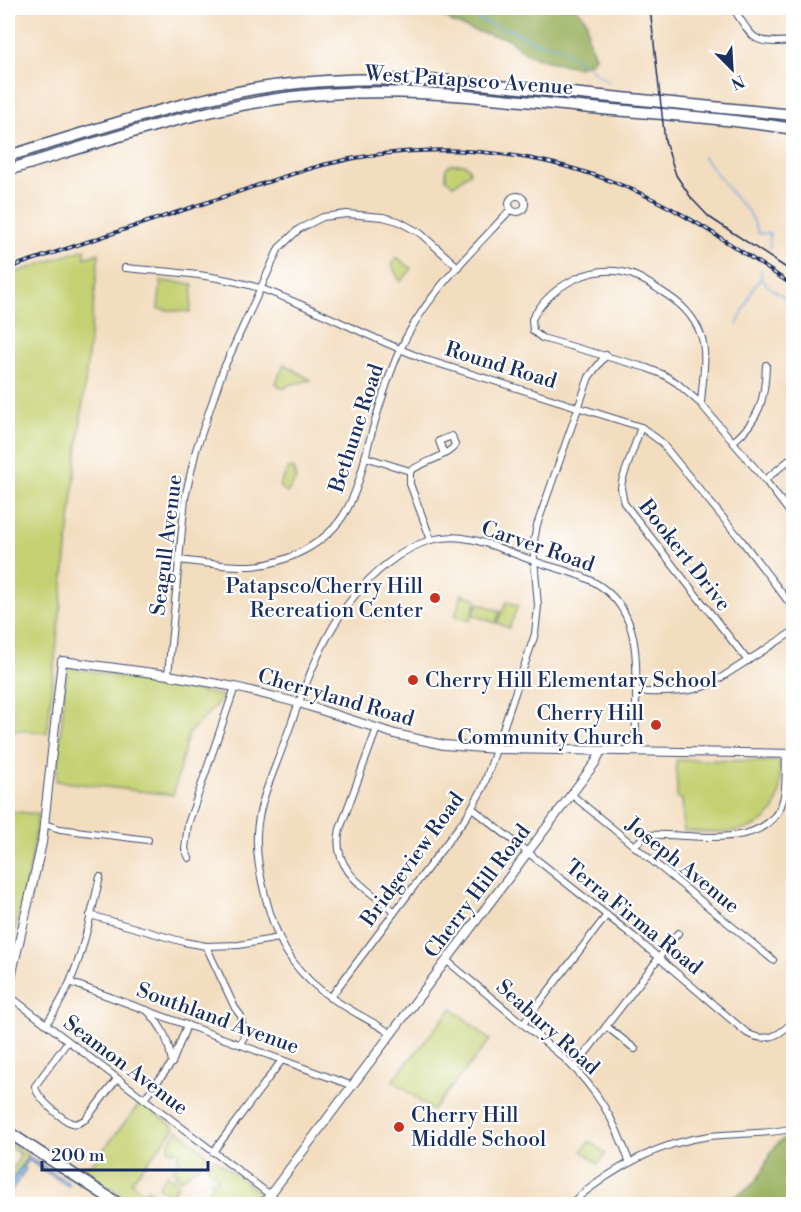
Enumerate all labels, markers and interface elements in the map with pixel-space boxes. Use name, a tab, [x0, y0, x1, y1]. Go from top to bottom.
north arrow	[702, 39, 762, 99]
street label: West Patapsco Avenue	[363, 61, 574, 101]
text: N	[728, 70, 748, 94]
street label: Round Road	[442, 337, 560, 395]
street label: Bethune Road	[324, 361, 390, 497]
street label: Seagull Avenue	[145, 473, 189, 617]
street label: Bookert Drive	[632, 494, 736, 617]
street label: Carver Road	[478, 515, 598, 578]
place label: Patapsco/Cherry Hill Recreation Center	[225, 574, 423, 624]
marker: Patapsco/Cherry Hill Recreation Center	[428, 591, 442, 605]
street label: Cherryland Road	[255, 663, 417, 733]
place label: Cherry Hill Elementary School	[425, 668, 717, 694]
marker: Cherry Hill Elementary School	[406, 673, 420, 687]
place label: Cherry Hill Community Church	[457, 701, 644, 751]
marker: Cherry Hill Community Church	[649, 718, 663, 732]
street label: Bridgeview Road	[355, 787, 470, 933]
street label: Joseph Avenue	[619, 811, 744, 920]
street label: Cherry Hill Road	[419, 820, 537, 964]
street label: Terra Firma Road	[560, 855, 707, 981]
street label: Seabury Road	[490, 974, 604, 1081]
street label: Southland Avenue	[133, 978, 302, 1060]
street label: Seamon Avenue	[58, 1010, 193, 1121]
place label: Cherry Hill Middle School	[411, 1103, 546, 1153]
marker: Cherry Hill Middle School	[392, 1120, 406, 1134]
scale bar	[42, 1134, 208, 1172]
text: 200 m	[51, 1144, 105, 1167]

